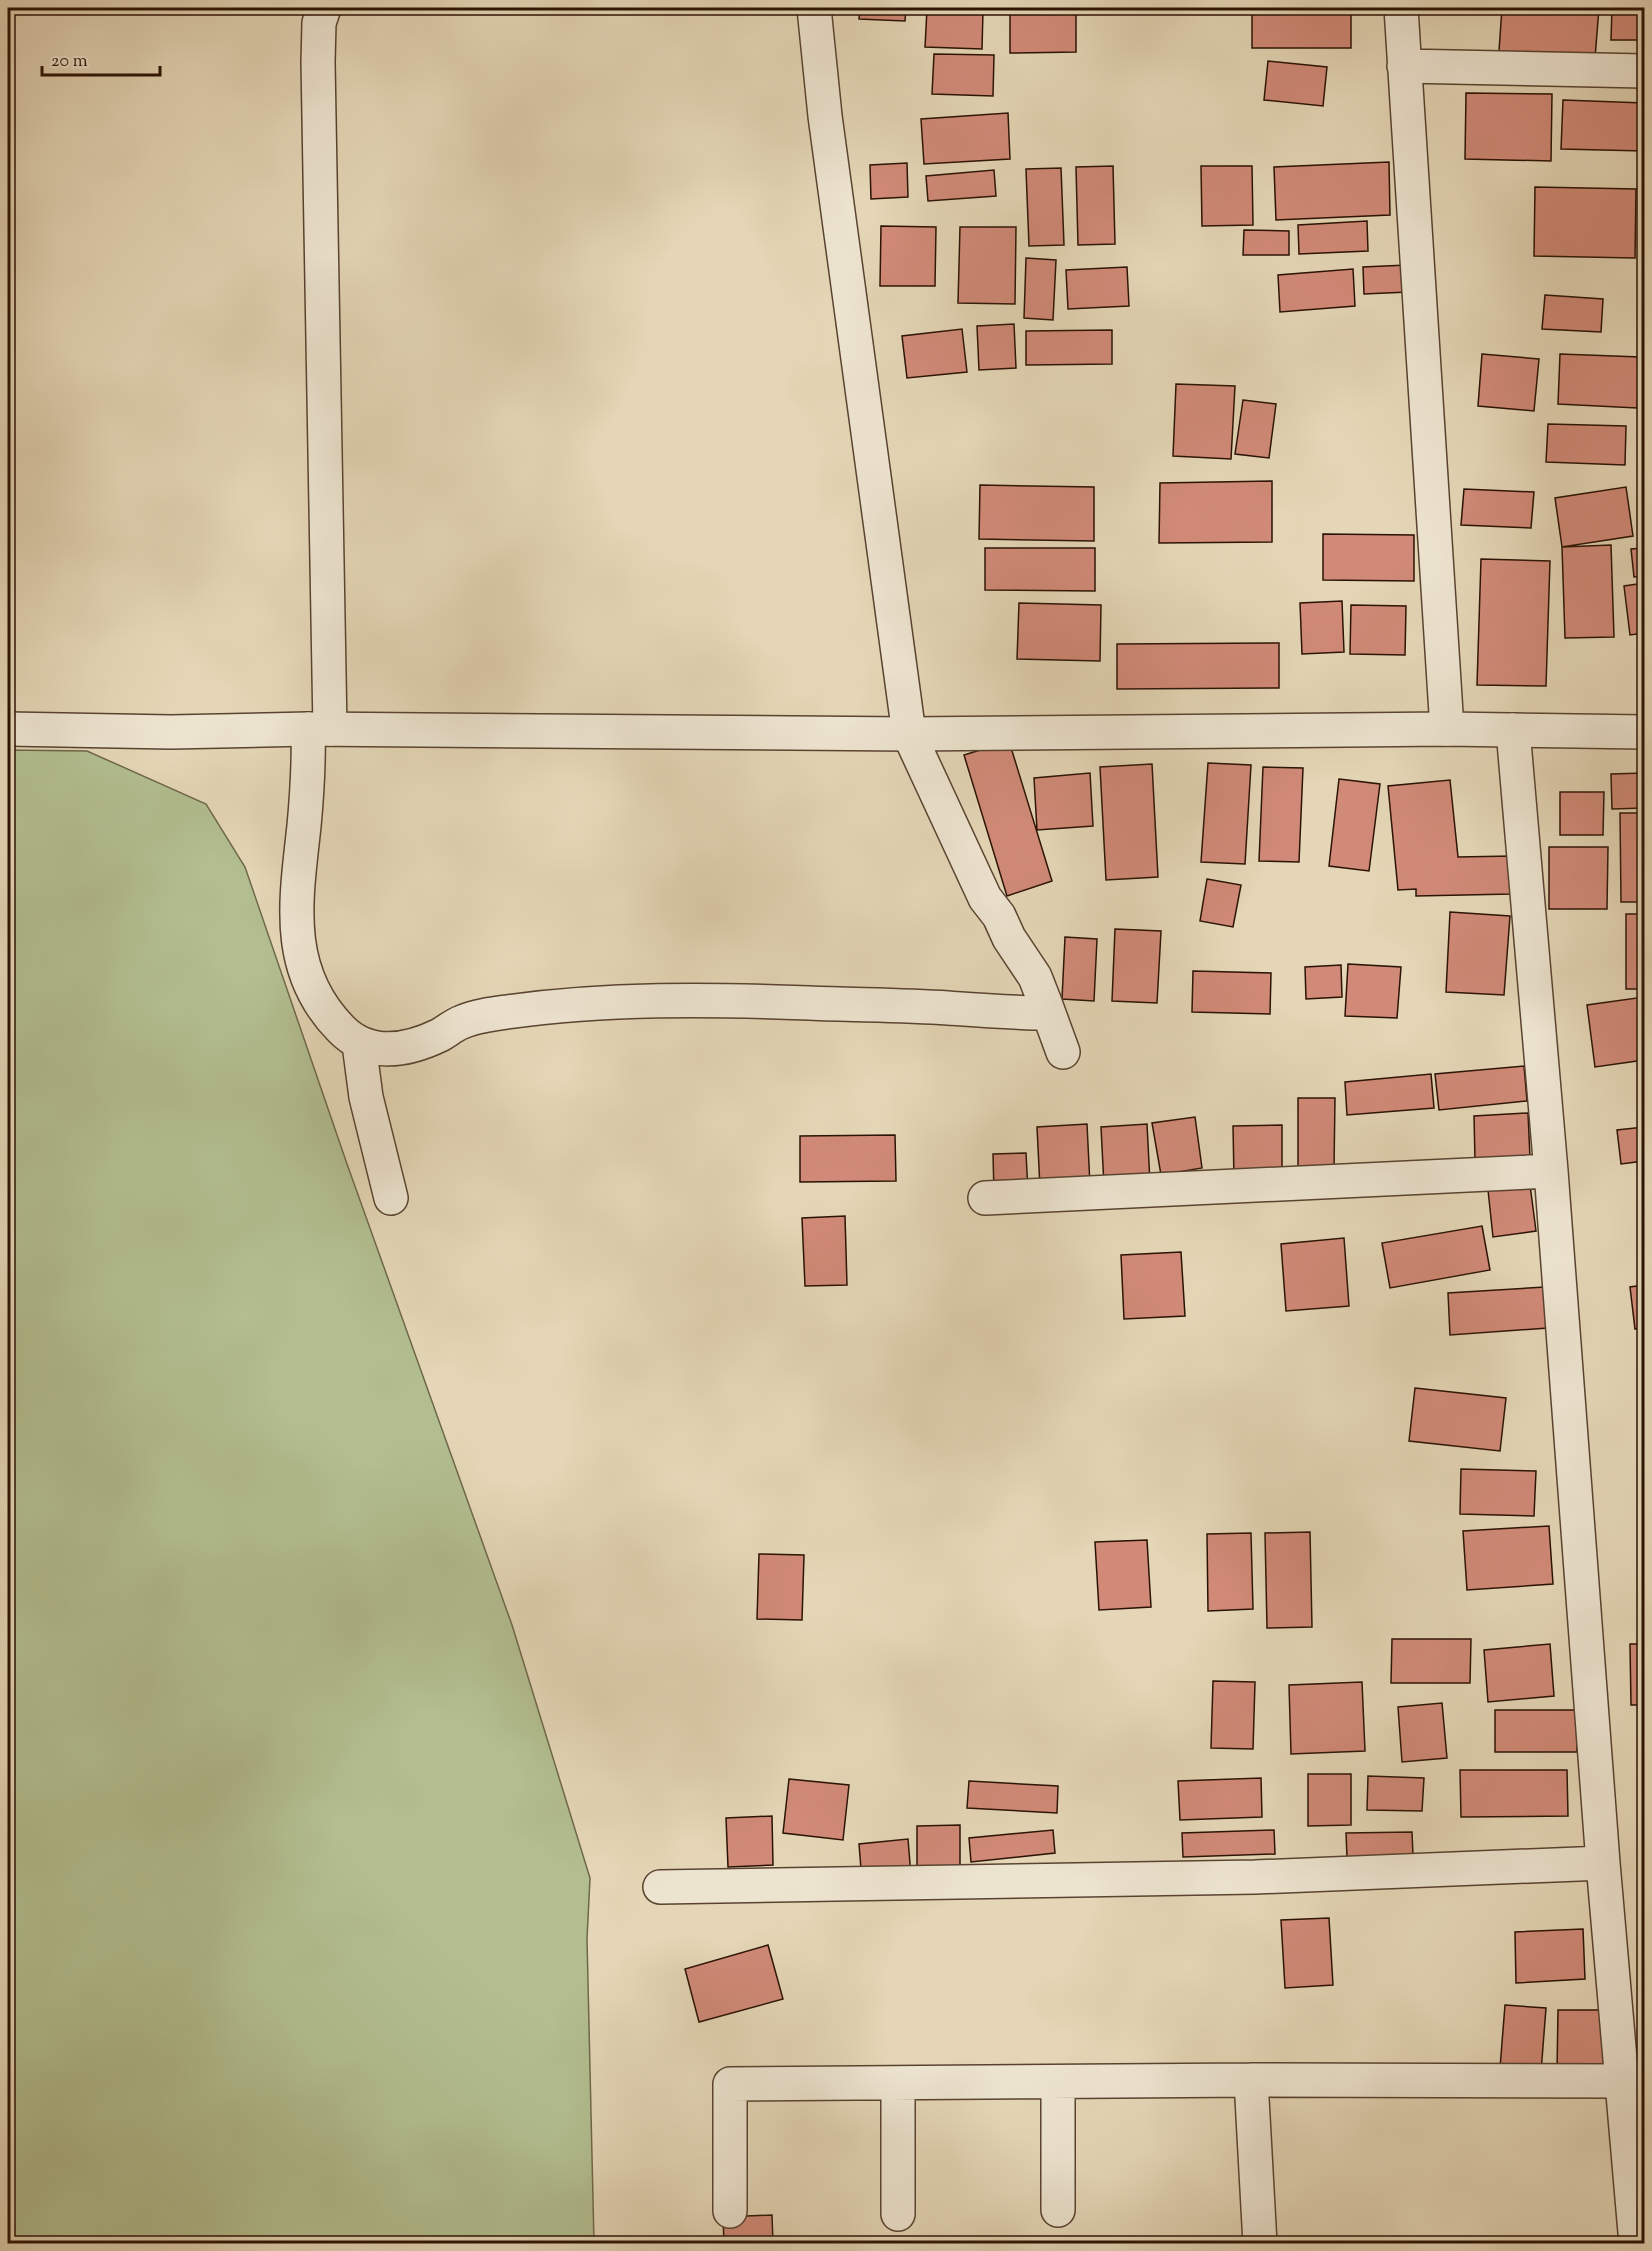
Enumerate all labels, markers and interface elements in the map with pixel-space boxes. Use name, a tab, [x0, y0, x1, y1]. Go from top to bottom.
scale bar	[42, 39, 160, 77]
text: 20 m	[51, 49, 88, 75]

